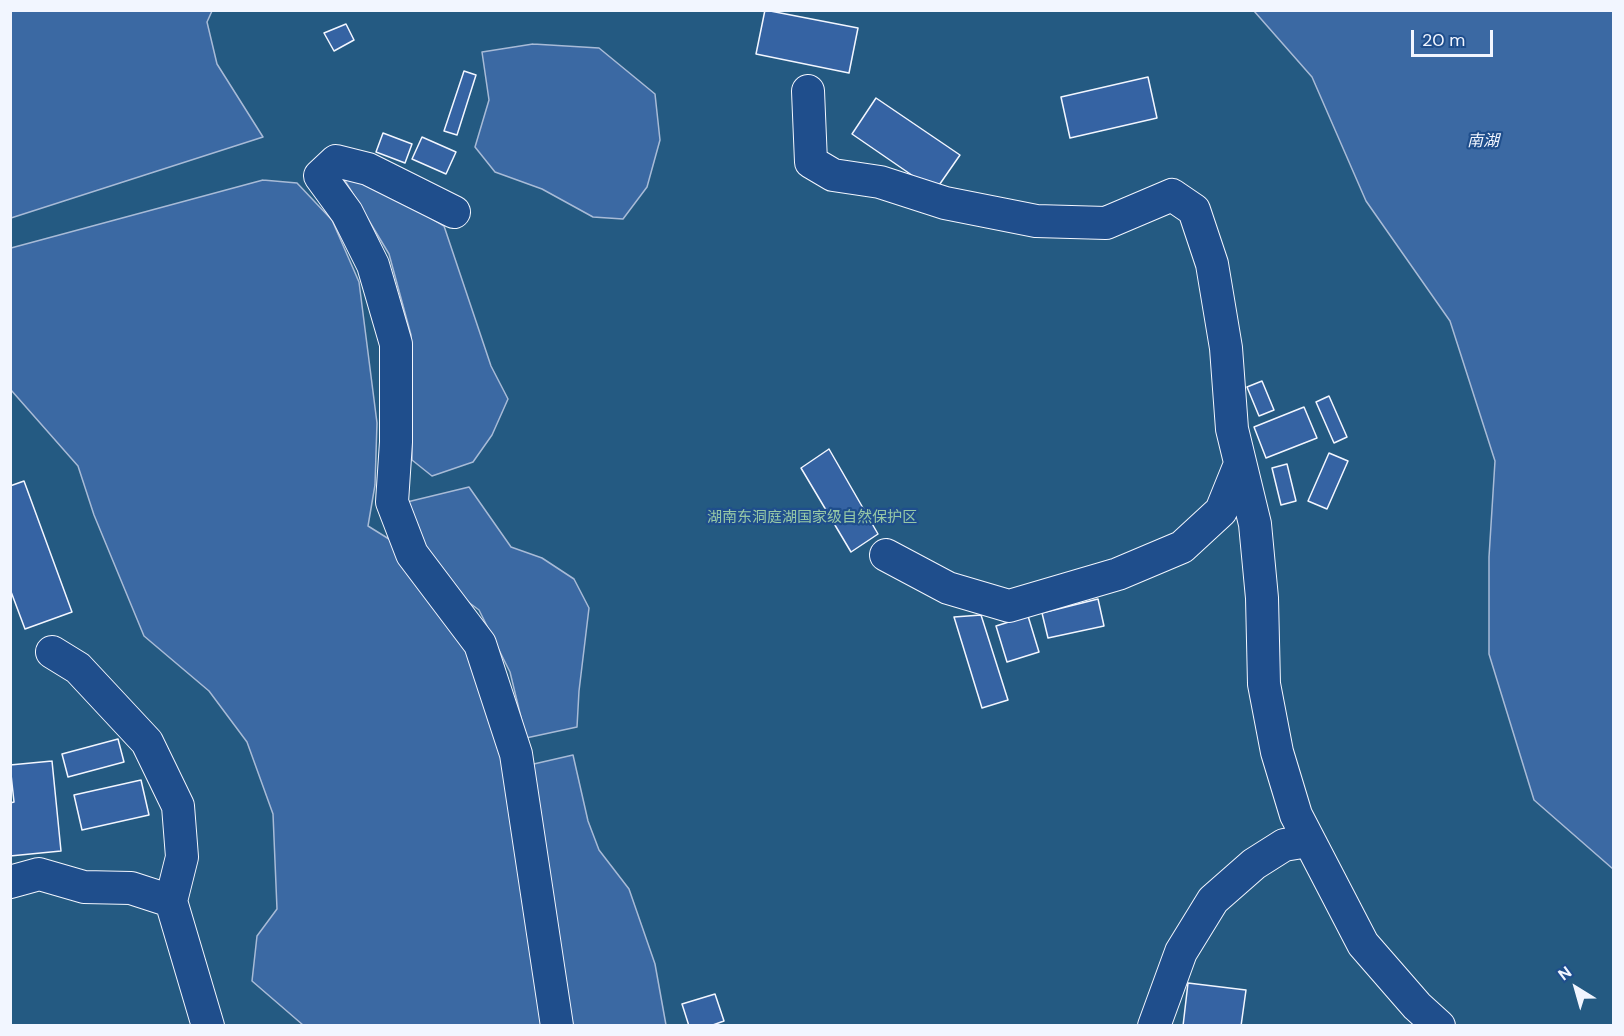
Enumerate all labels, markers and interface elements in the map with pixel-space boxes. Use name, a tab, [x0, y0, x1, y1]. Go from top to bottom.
scale bar	[1414, 18, 1496, 56]
text: 20 m	[1422, 28, 1465, 52]
water label: 南湖	[1467, 132, 1499, 152]
park label: 湖南东洞庭湖国家级自然保护区	[707, 509, 917, 527]
north arrow	[1546, 958, 1606, 1018]
text: N	[1554, 961, 1576, 985]

